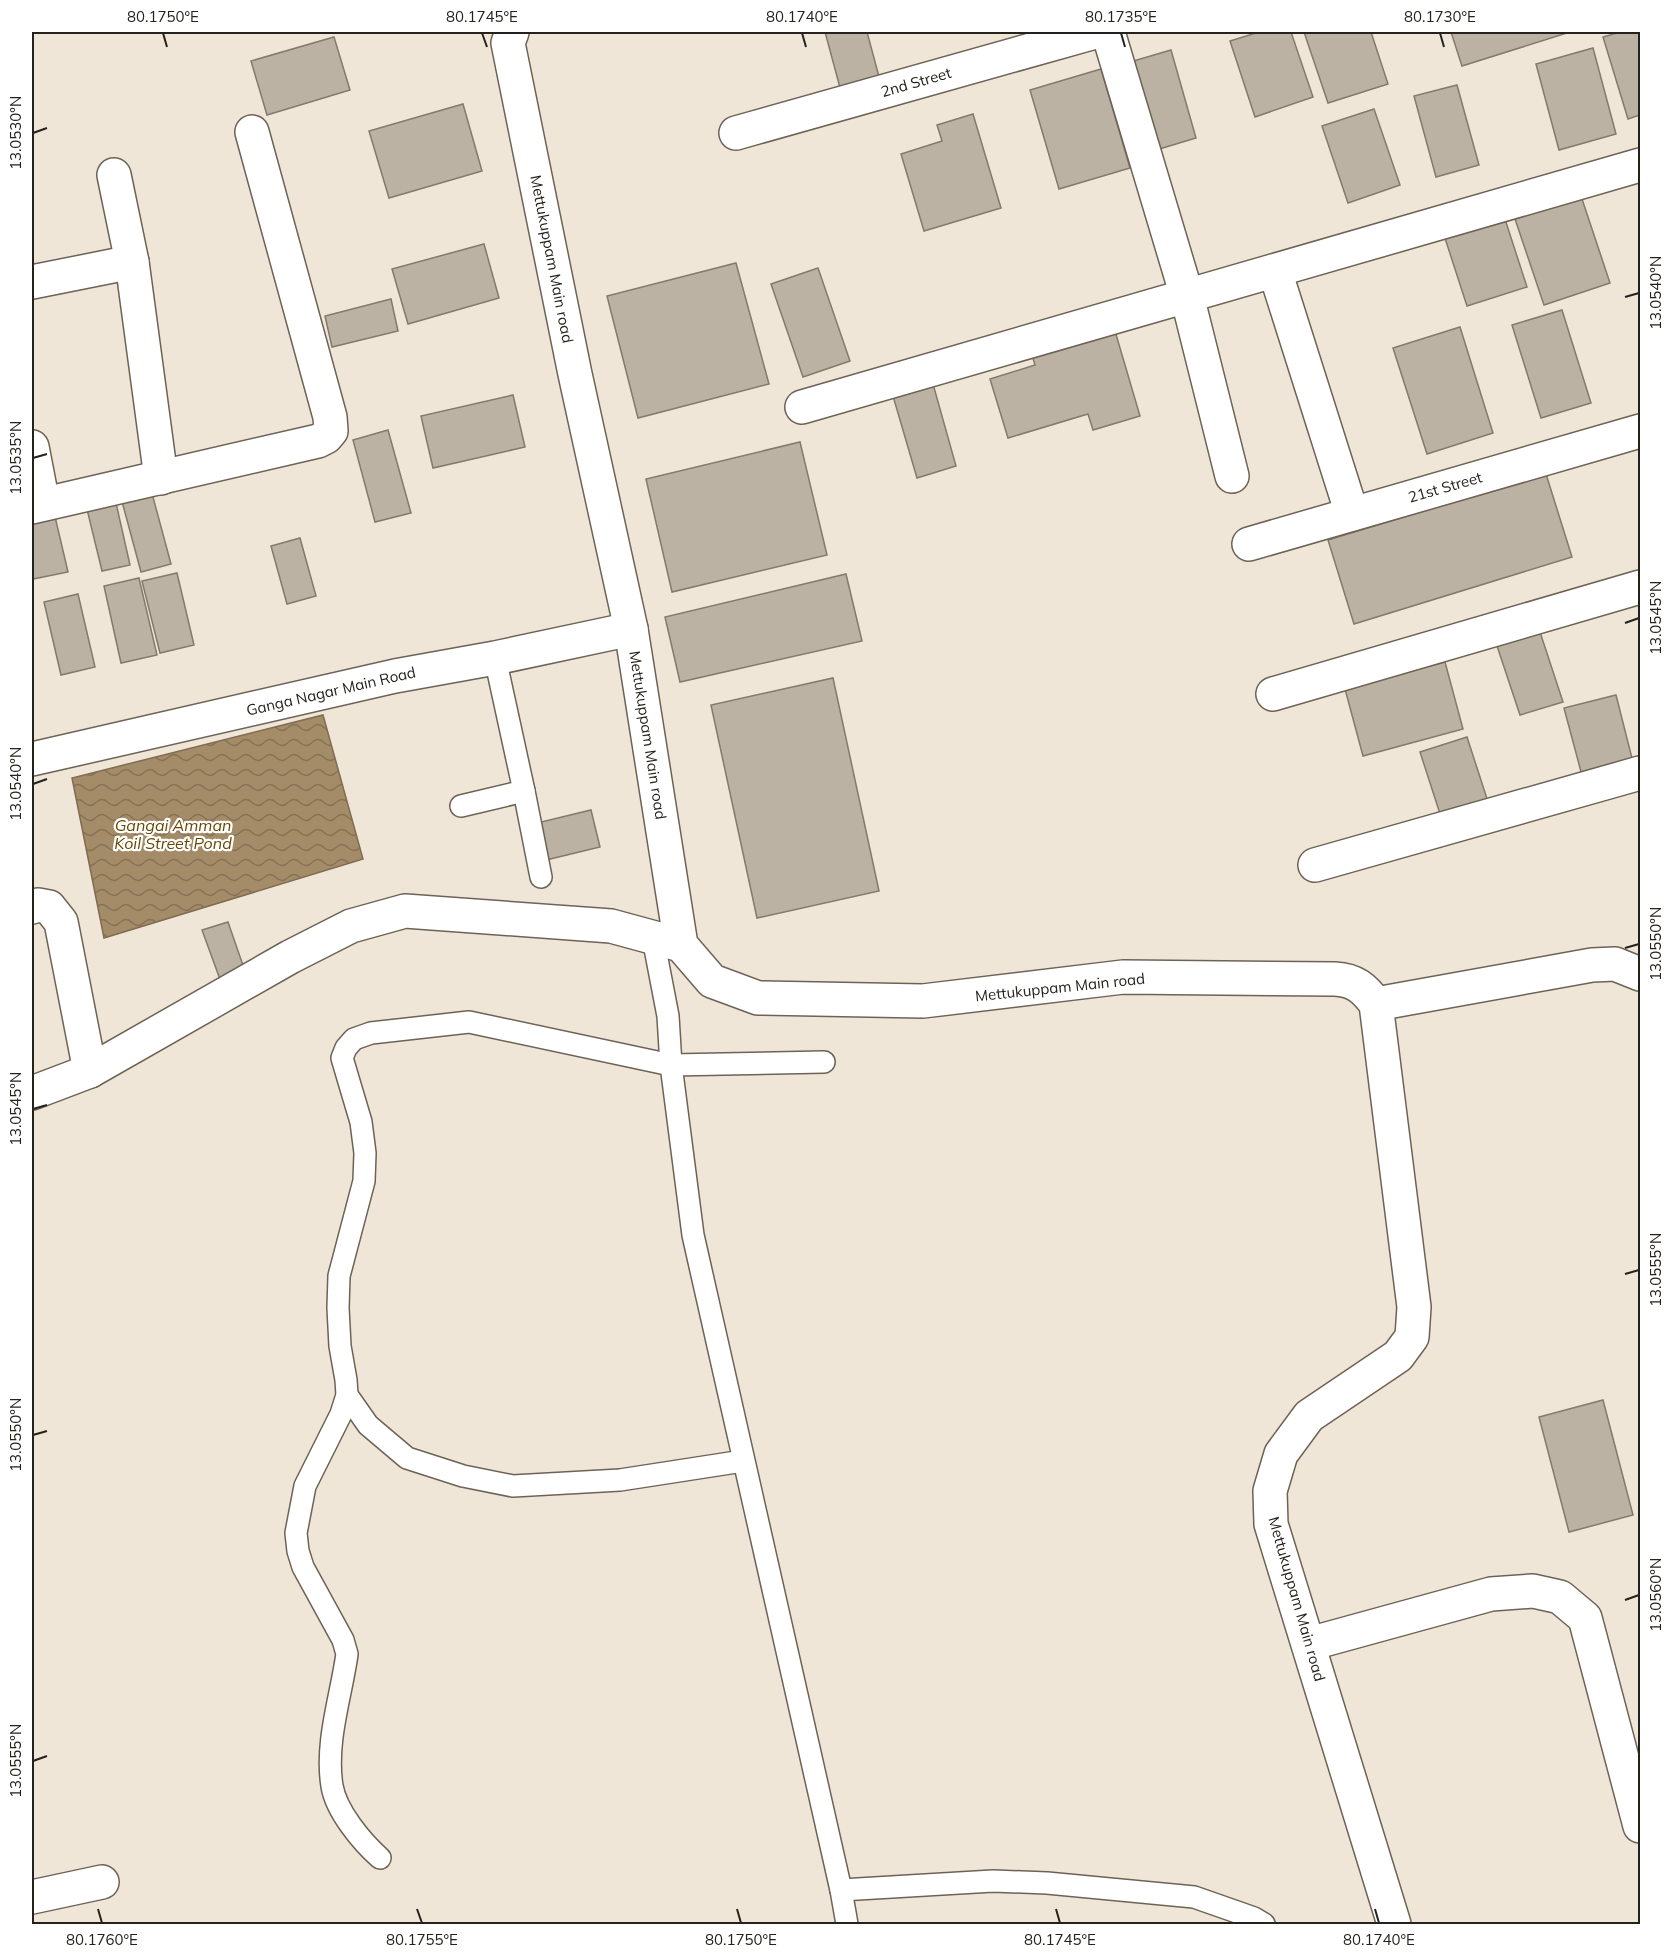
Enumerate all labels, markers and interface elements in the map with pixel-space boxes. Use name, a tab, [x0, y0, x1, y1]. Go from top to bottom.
text: 80.1750°E	[127, 7, 199, 26]
text: 80.1745°E	[446, 7, 518, 26]
text: 80.1740°E	[766, 7, 838, 26]
text: 80.1735°E	[1085, 7, 1157, 26]
text: 80.1730°E	[1404, 7, 1476, 26]
street label: 2nd Street	[879, 63, 953, 101]
text: 13.0530°N	[6, 96, 25, 170]
street label: Mettukuppam Main road	[526, 173, 578, 345]
text: 13.0540°N	[1646, 256, 1665, 330]
text: 13.0535°N	[6, 421, 25, 495]
street label: 21st Street	[1406, 467, 1484, 507]
text: 13.0545°N	[1646, 581, 1665, 655]
street label: Mettukuppam Main road	[625, 649, 671, 821]
street label: Ganga Nagar Main Road	[244, 662, 418, 720]
text: 13.0540°N	[6, 747, 25, 821]
water label: Gangai Amman Koil Street Pond	[114, 815, 232, 853]
text: 13.0550°N	[1646, 907, 1665, 981]
street label: Mettukuppam Main road	[974, 969, 1146, 1005]
text: 13.0545°N	[6, 1072, 25, 1146]
text: 13.0555°N	[1646, 1233, 1665, 1307]
text: 13.0550°N	[6, 1398, 25, 1472]
street label: Mettukuppam Main road	[1264, 1514, 1330, 1684]
text: 13.0560°N	[1646, 1558, 1665, 1632]
text: 13.0555°N	[6, 1724, 25, 1798]
text: 80.1760°E	[66, 1930, 138, 1949]
text: 80.1755°E	[386, 1930, 458, 1949]
text: 80.1750°E	[705, 1930, 777, 1949]
text: 80.1745°E	[1024, 1930, 1096, 1949]
text: 80.1740°E	[1343, 1930, 1415, 1949]

